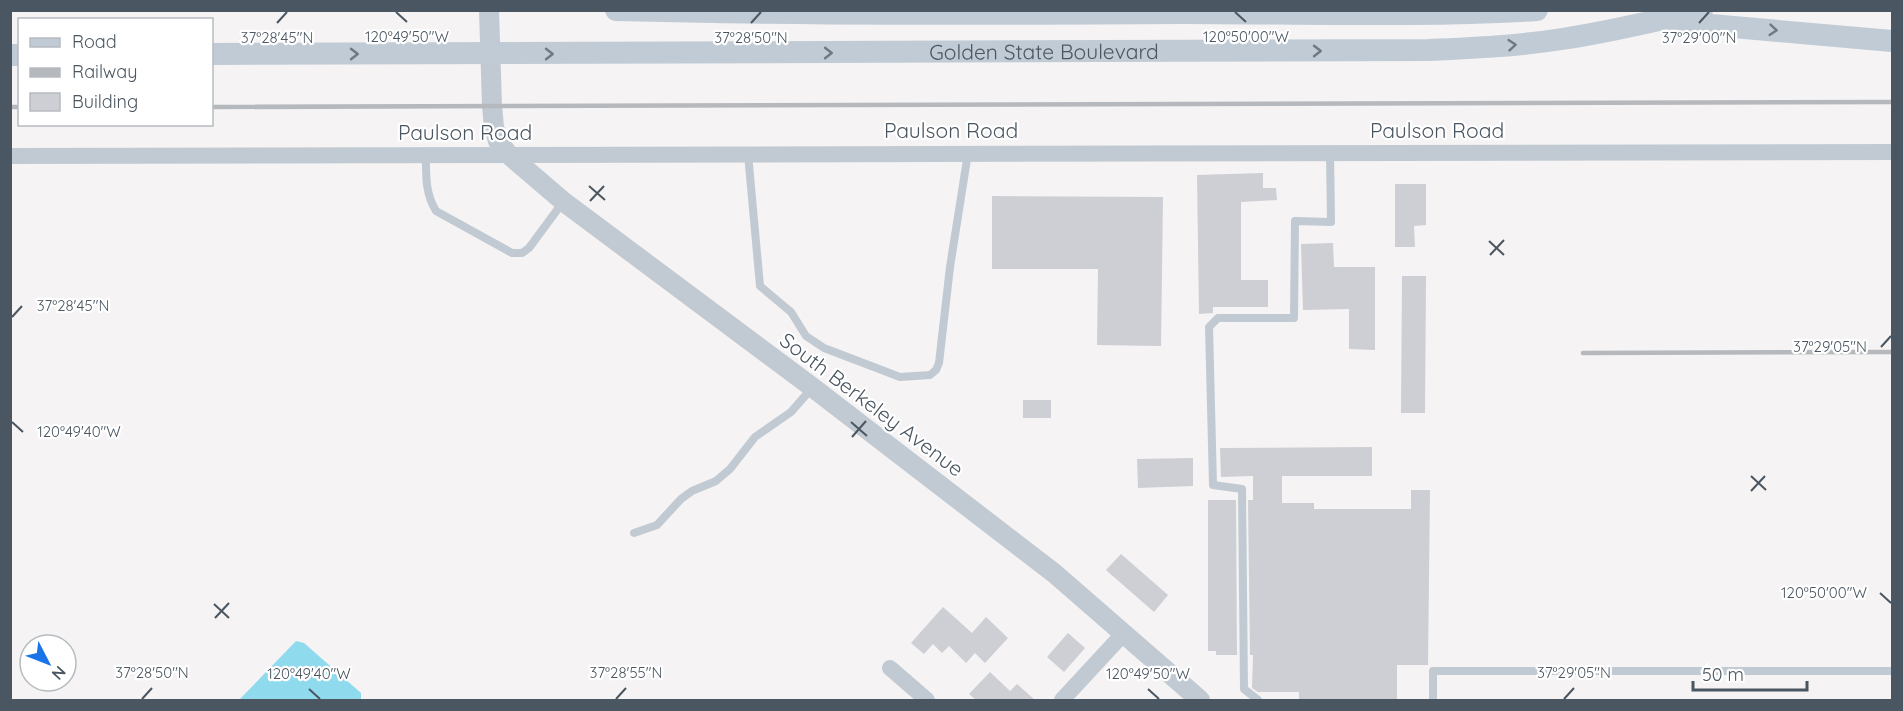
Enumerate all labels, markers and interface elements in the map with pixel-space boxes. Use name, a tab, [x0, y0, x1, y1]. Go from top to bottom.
legend	[18, 18, 213, 126]
one-way arrow	[1769, 23, 1778, 36]
text: 120°49'50"W	[365, 27, 449, 46]
text: 120°50'00"W	[1203, 27, 1289, 46]
text: 37°28'45"N	[241, 28, 313, 47]
text: 37°28'50"N	[714, 28, 788, 47]
text: 37°29'00"N	[1662, 28, 1736, 47]
text: Road	[72, 30, 117, 53]
street label: Golden State Boulevard	[929, 38, 1159, 65]
one-way arrow	[1507, 39, 1516, 52]
one-way arrow	[1312, 45, 1321, 57]
one-way arrow	[823, 46, 832, 59]
one-way arrow	[349, 48, 358, 60]
one-way arrow	[544, 48, 553, 60]
text: Railway	[72, 60, 138, 83]
text: Building	[72, 90, 138, 113]
street label: Paulson Road	[884, 117, 1018, 143]
street label: Paulson Road	[1370, 117, 1504, 143]
street label: Paulson Road	[398, 119, 532, 145]
text: 37°28'45"N	[37, 296, 109, 315]
street label: South Berkeley Avenue	[775, 326, 969, 482]
text: 37°29'05"N	[1793, 337, 1867, 356]
text: 120°49'40"W	[37, 422, 121, 441]
text: 120°50'00"W	[1781, 583, 1867, 602]
north arrow	[18, 633, 78, 693]
scale bar	[1693, 654, 1807, 692]
text: N	[48, 662, 71, 684]
text: 37°28'50"N	[115, 663, 189, 682]
text: 37°28'55"N	[590, 663, 662, 682]
text: 37°29'05"N	[1537, 663, 1611, 682]
text: 50 m	[1702, 663, 1744, 686]
text: 120°49'40"W	[267, 664, 351, 683]
text: 120°49'50"W	[1106, 664, 1190, 683]

